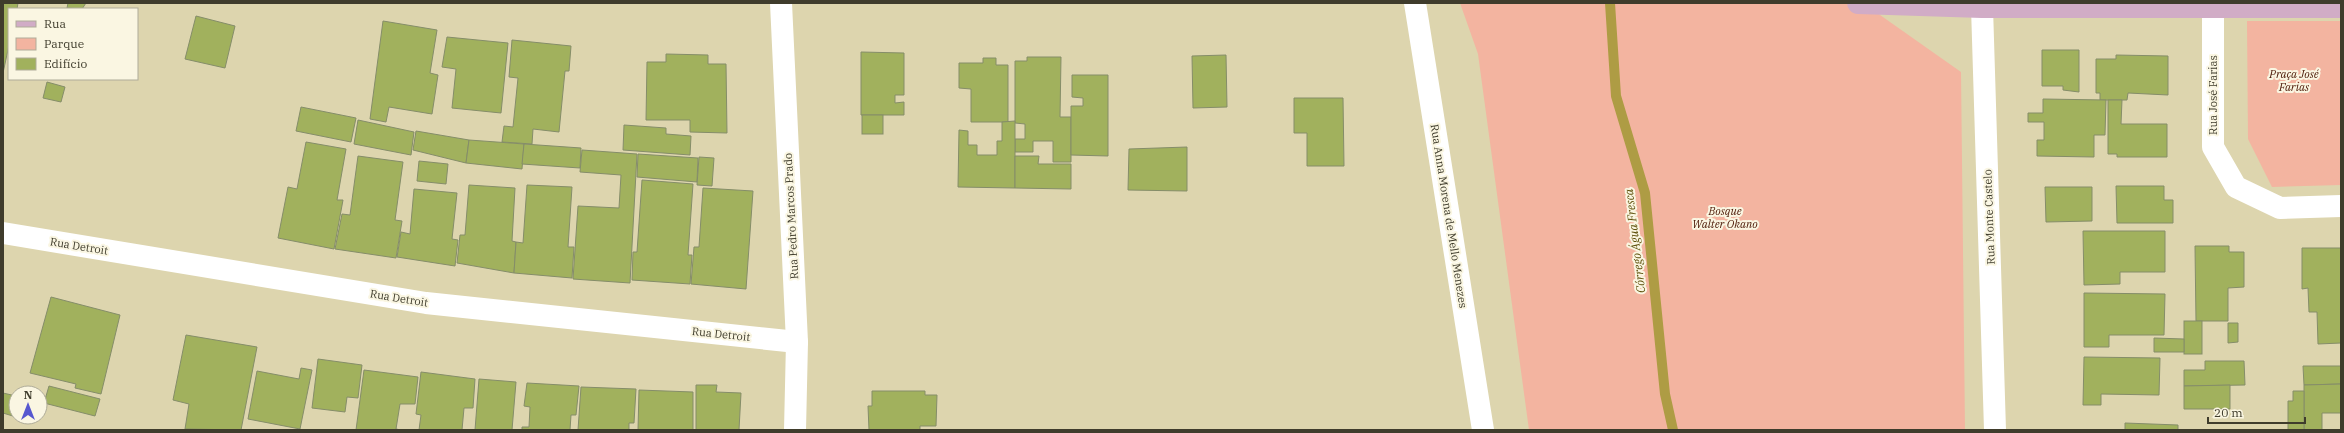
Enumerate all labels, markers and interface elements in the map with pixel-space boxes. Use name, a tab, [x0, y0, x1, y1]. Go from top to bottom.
legend	[8, 8, 138, 80]
text: Rua	[44, 16, 66, 31]
text: Parque	[44, 36, 84, 51]
street label: Rua José Farias	[2206, 55, 2220, 135]
text: Edifício	[44, 56, 88, 71]
park label: Praça José Farias	[2268, 67, 2320, 94]
street label: Rua Anna Morena de Mello Menezes	[1428, 123, 1470, 309]
street label: Rua Pedro Marcos Prado	[781, 153, 801, 279]
street label: Rua Monte Castelo	[1980, 169, 1998, 265]
water label: Córrego Água Fresca	[1621, 188, 1648, 294]
park label: Bosque Walter Okano	[1692, 204, 1758, 231]
street label: Rua Detroit	[49, 234, 109, 258]
street label: Rua Detroit	[369, 286, 429, 310]
street label: Rua Detroit	[691, 324, 751, 344]
north arrow	[8, 385, 48, 425]
text: N	[24, 388, 33, 402]
scale bar	[2208, 399, 2305, 425]
text: 20 m	[2214, 405, 2243, 420]

